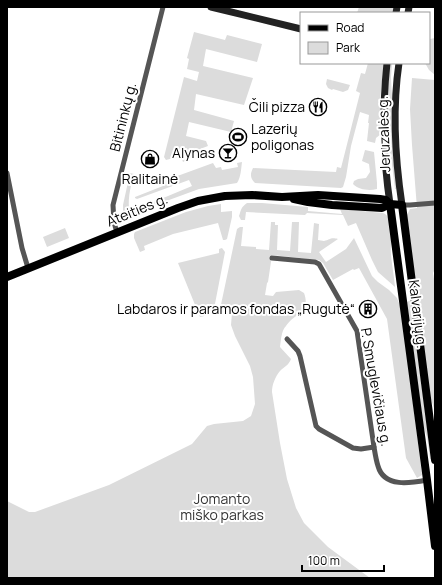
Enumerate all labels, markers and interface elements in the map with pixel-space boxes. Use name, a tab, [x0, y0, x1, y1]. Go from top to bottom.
legend	[300, 12, 430, 64]
text: Road	[336, 19, 364, 36]
text: Park	[336, 39, 361, 56]
street label: Bitininkų g.	[105, 80, 140, 153]
street label: Jeruzalės g.	[373, 96, 394, 172]
place label: Čili pizza	[249, 97, 305, 116]
restaurant icon: Čili pizza	[308, 97, 328, 117]
place label: Lazerių poligonas	[251, 119, 314, 154]
sports icon: Lazerių poligonas	[228, 127, 248, 147]
place label: Alynas	[172, 143, 215, 162]
bar icon: Alynas	[218, 143, 238, 163]
shop icon: Ralitainė	[140, 149, 160, 169]
place label: Ralitainė	[122, 169, 178, 188]
street label: Ateities g.	[103, 189, 170, 230]
street label: Kalvarijų g.	[405, 279, 432, 349]
place label: Labdaros ir paramos fondas „Rugutė“	[117, 299, 355, 318]
building icon: Labdaros ir paramos fondas „Rugutė“	[358, 299, 378, 319]
street label: P. Smuglevičiaus g.	[357, 326, 396, 448]
park label: Jomanto miško parkas	[180, 489, 264, 524]
scale bar	[302, 547, 384, 573]
text: 100 m	[308, 552, 340, 569]

